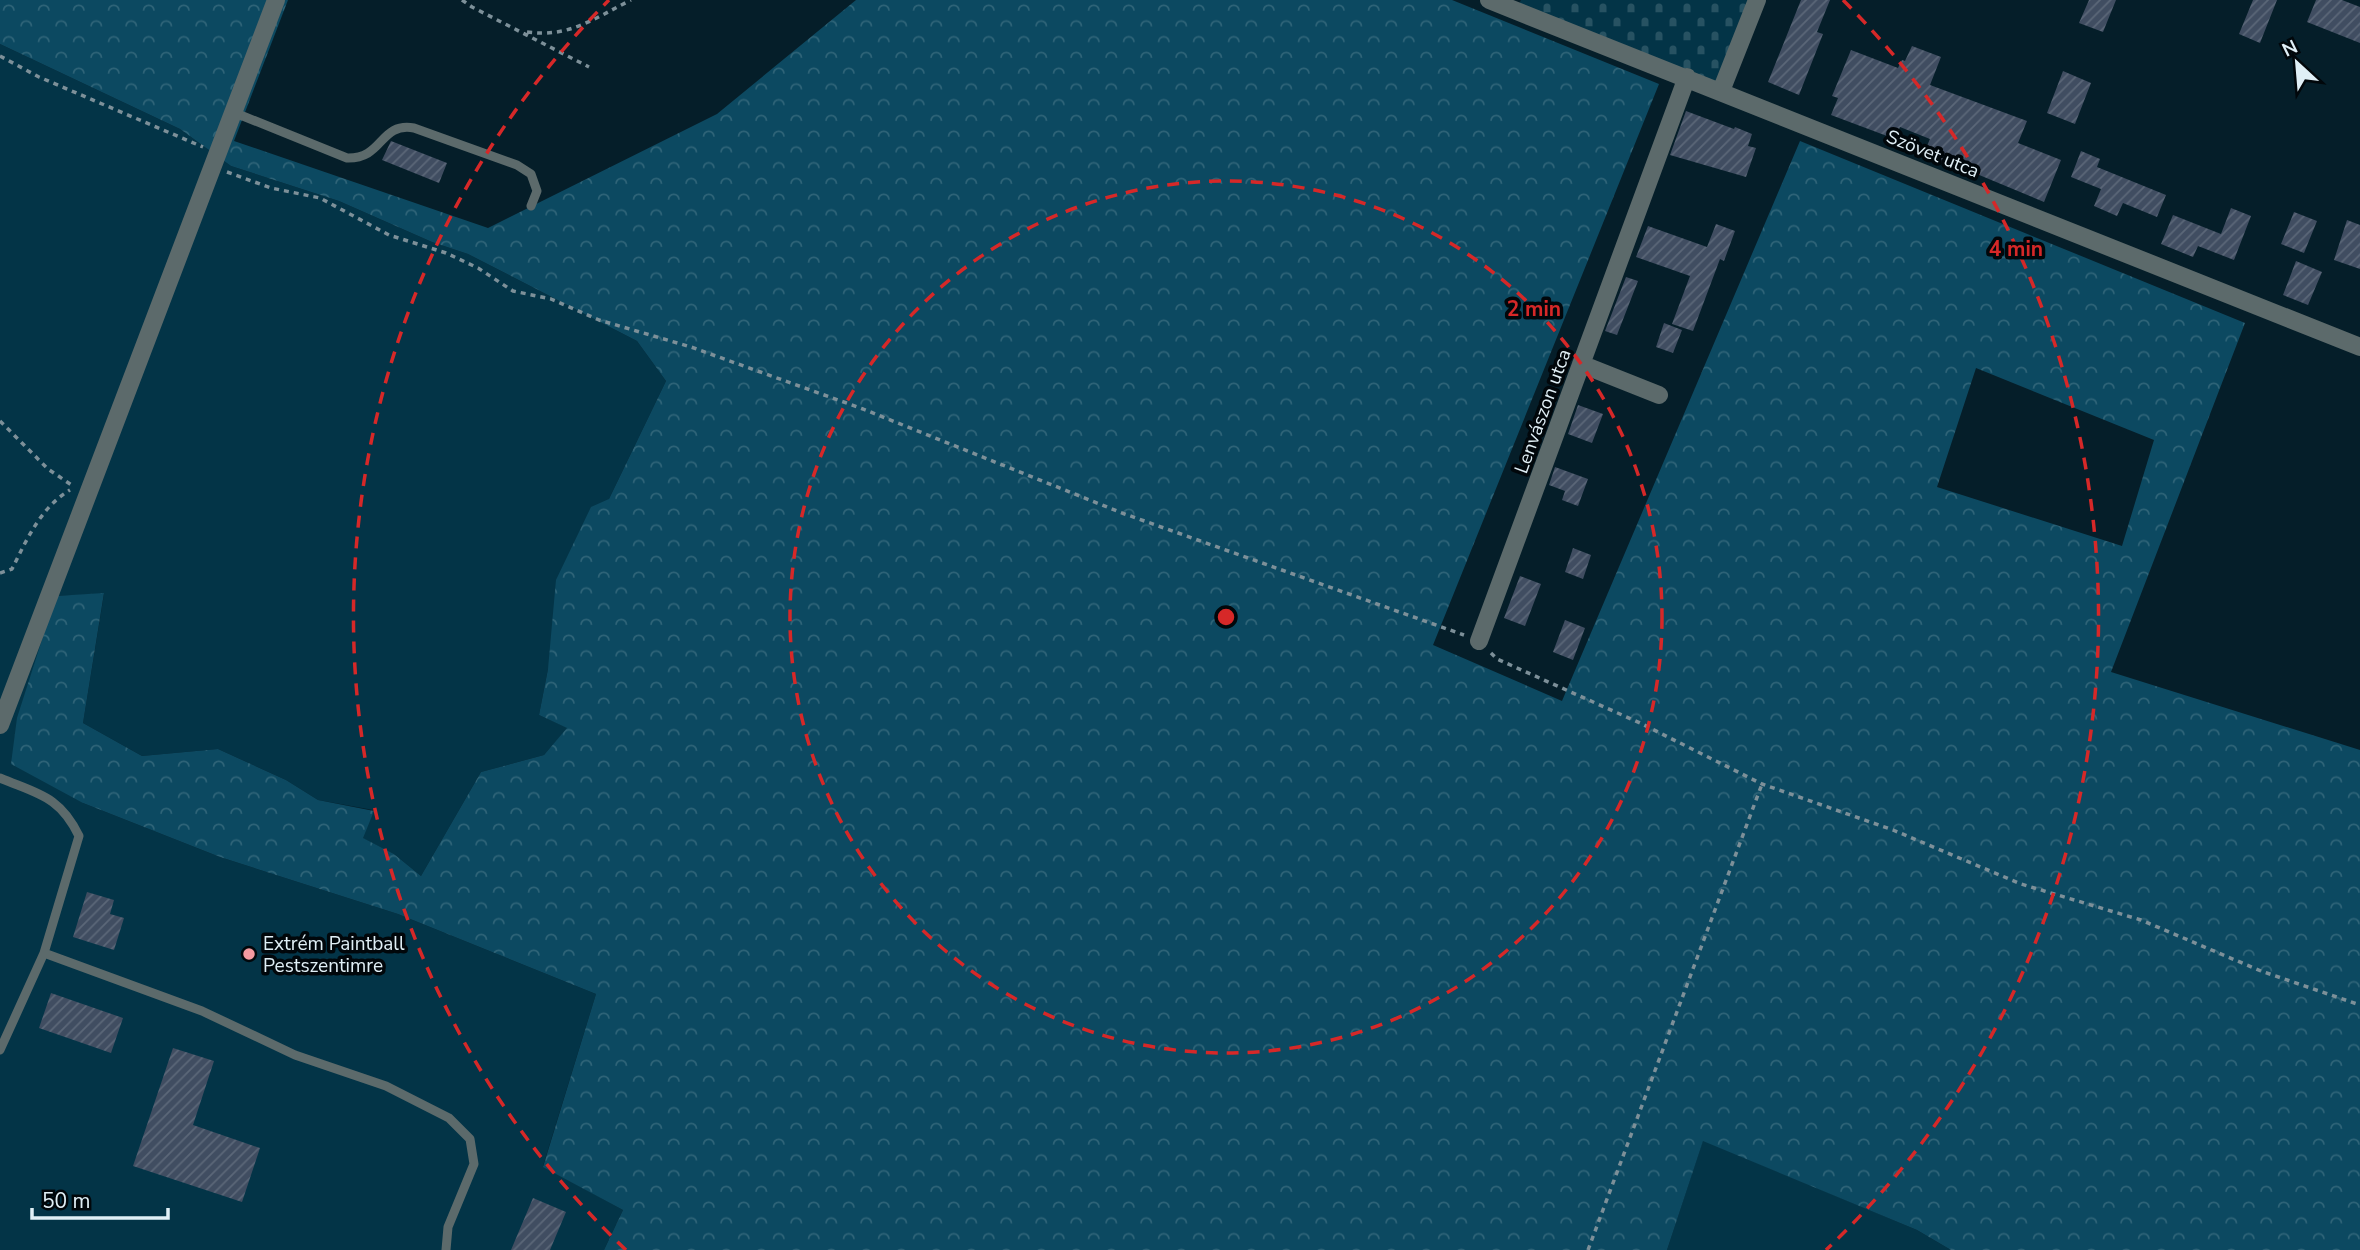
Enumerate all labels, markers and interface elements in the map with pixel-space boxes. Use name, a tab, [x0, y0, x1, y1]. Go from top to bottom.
north arrow	[2262, 28, 2332, 98]
text: N	[2278, 34, 2302, 63]
street label: Szövet utca	[1882, 124, 1983, 184]
text: 4 min	[1989, 235, 2043, 263]
text: 2 min	[1507, 295, 1561, 323]
street label: Lenvászon utca	[1508, 346, 1577, 477]
centre of rings	[1214, 605, 1238, 629]
place label: Extrém Paintball Pestszentimre	[263, 931, 405, 979]
marker: Extrém Paintball Pestszentimre	[241, 946, 257, 962]
scale bar	[32, 1176, 168, 1220]
text: 50 m	[42, 1187, 91, 1215]

